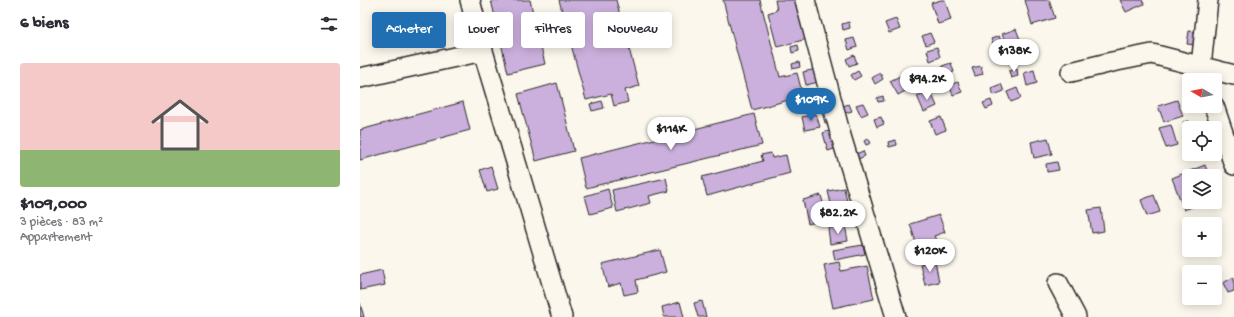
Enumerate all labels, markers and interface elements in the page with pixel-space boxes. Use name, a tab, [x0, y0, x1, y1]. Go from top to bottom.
chip: Acheter	[372, 12, 446, 48]
chip: Louer	[454, 12, 513, 48]
chip: Filtres	[521, 12, 585, 48]
chip: Nouveau	[593, 12, 672, 48]
icon: filters	[318, 13, 340, 35]
text: 6 biens	[20, 14, 68, 34]
pin: $138K	[986, 39, 1042, 73]
text: $138K	[998, 44, 1030, 59]
pin: $94.2K	[894, 67, 960, 101]
text: $94.2K	[909, 72, 945, 87]
north arrow	[1182, 73, 1222, 113]
map controls	[1182, 73, 1222, 305]
pin: $109K	[783, 88, 839, 122]
icon: home	[144, 89, 216, 161]
text: $109K	[795, 93, 827, 108]
pin: $114K	[643, 117, 699, 151]
button: locate	[1182, 121, 1222, 161]
text: $114K	[656, 122, 686, 137]
button: layers	[1182, 169, 1222, 209]
text: $109,000	[20, 195, 87, 215]
pin: $82.2K	[805, 201, 871, 235]
text: $82.2K	[820, 206, 856, 221]
text: 3 pièces · 83 m²	[20, 215, 103, 230]
button: +	[1182, 217, 1222, 257]
text: Appartement	[20, 230, 92, 245]
pin: $120K	[902, 239, 958, 273]
text: $120K	[914, 244, 946, 259]
button: −	[1182, 265, 1222, 305]

